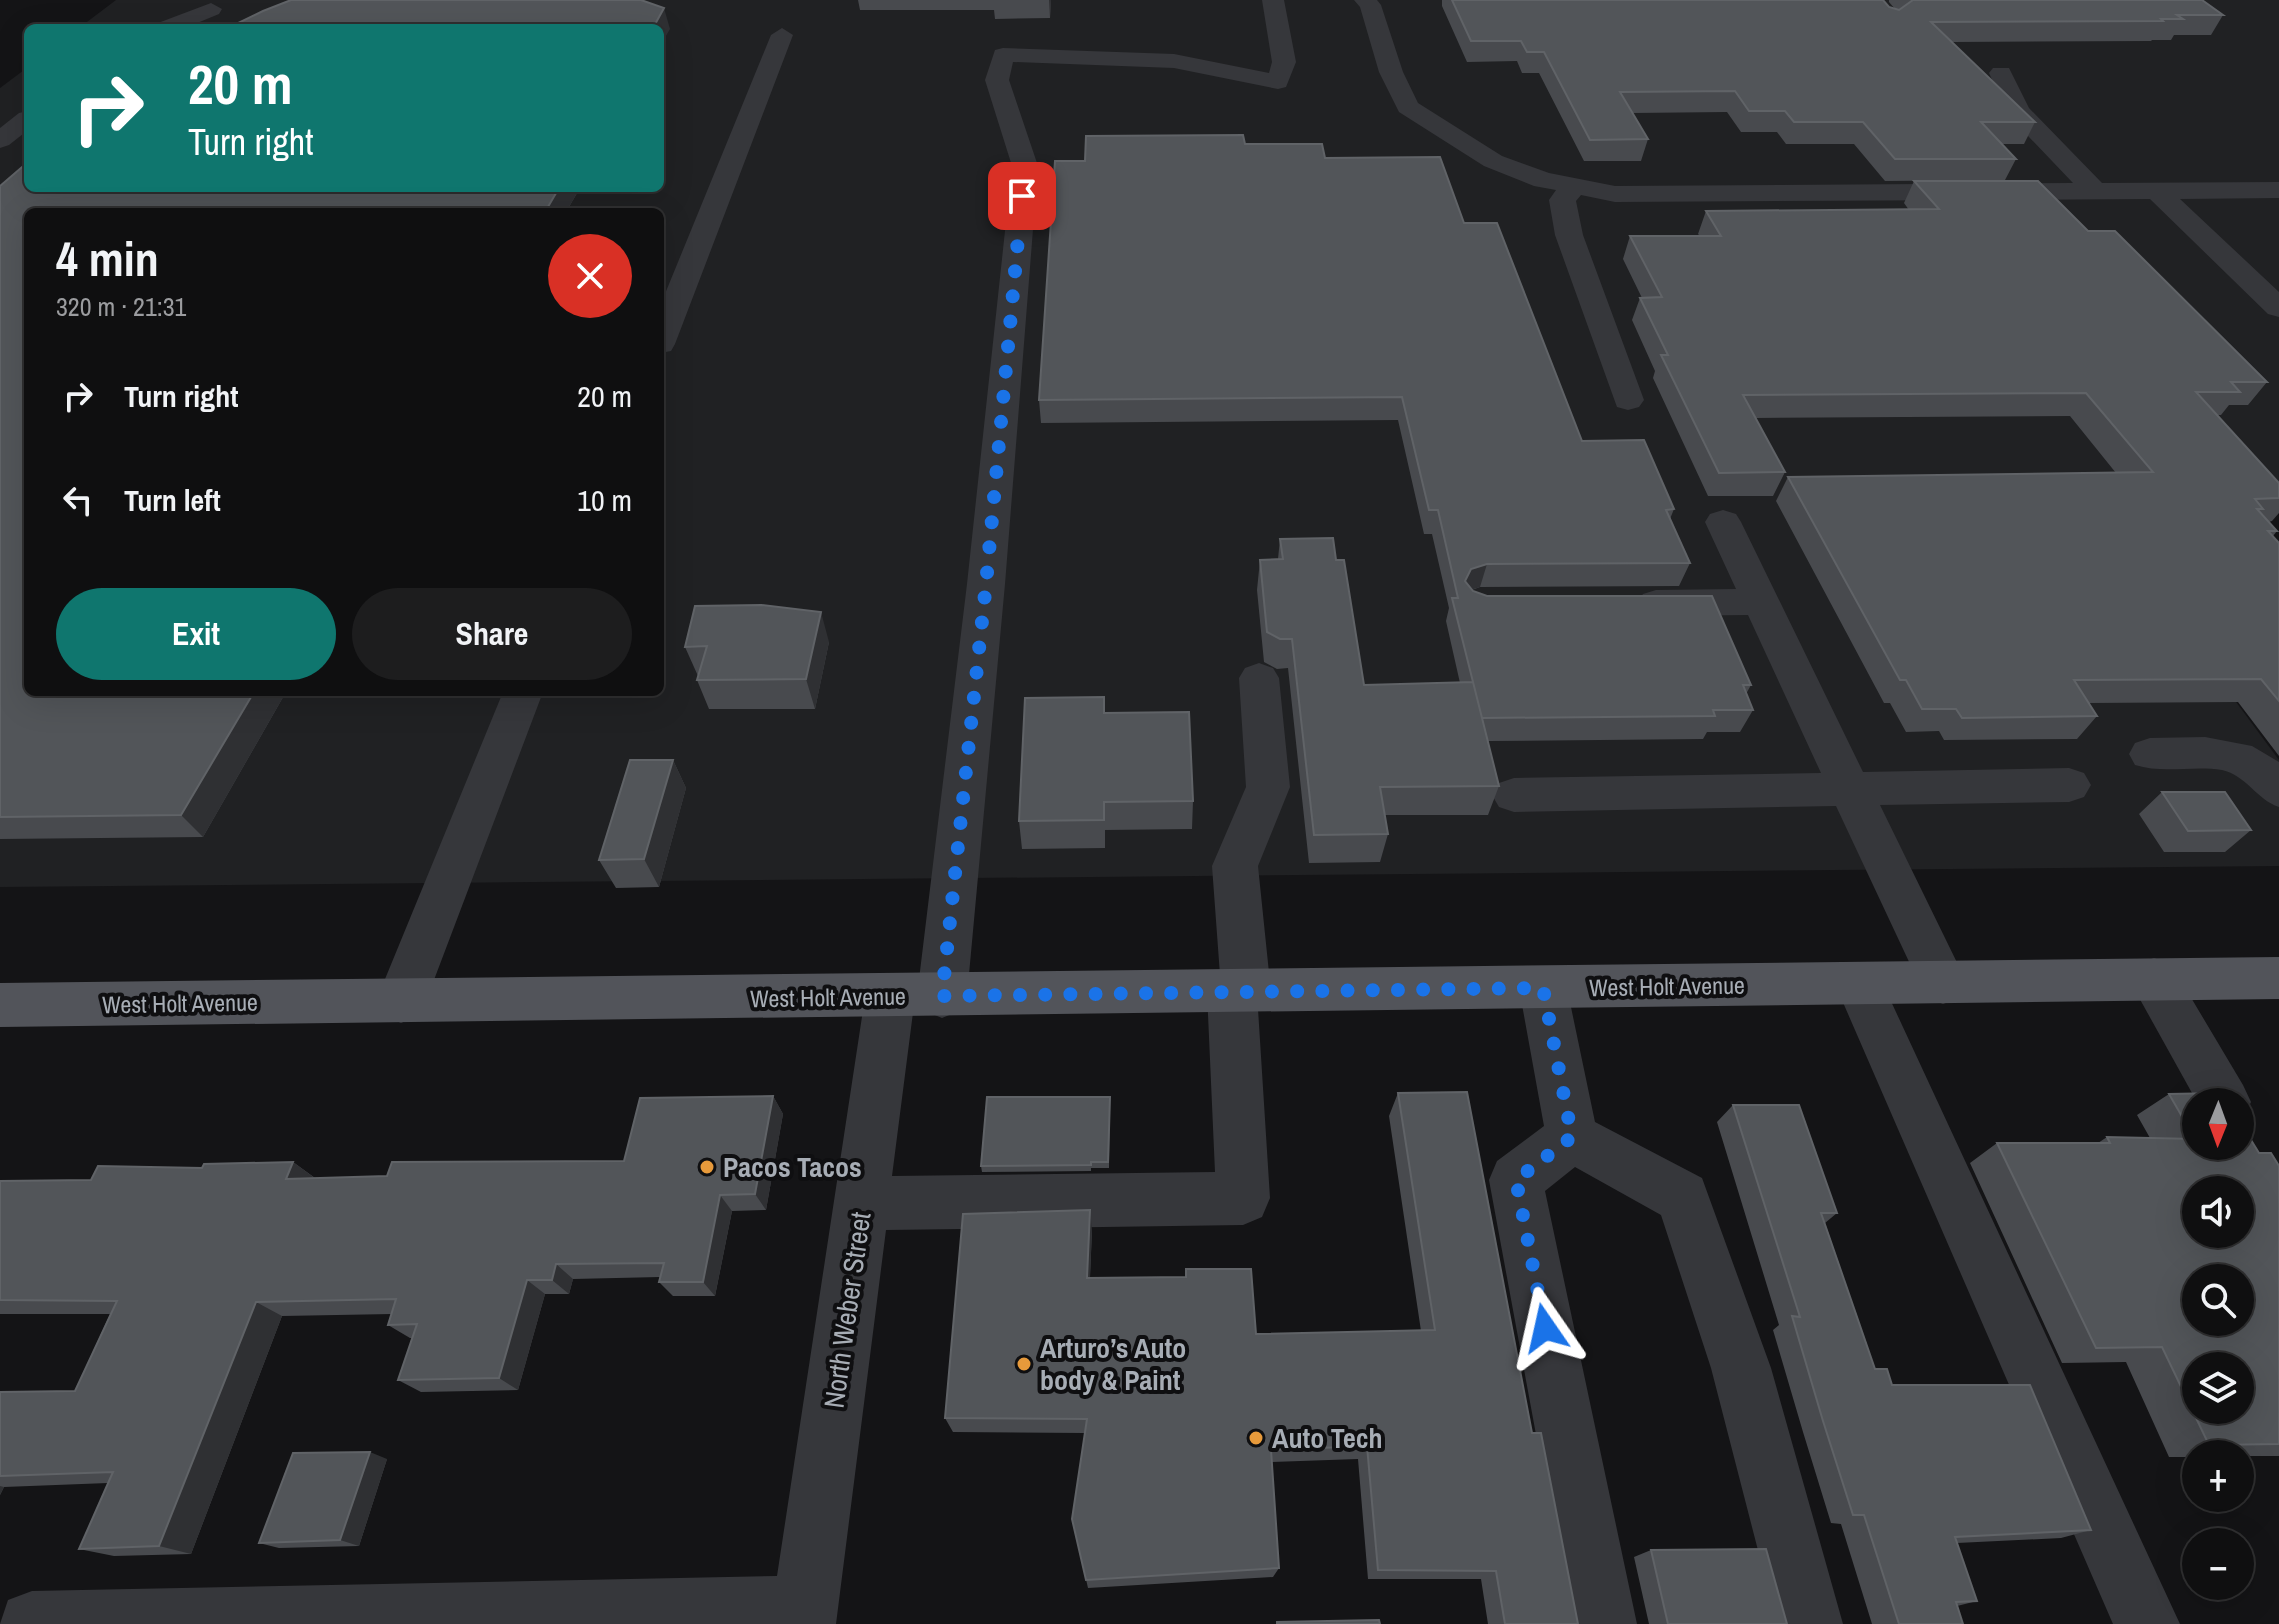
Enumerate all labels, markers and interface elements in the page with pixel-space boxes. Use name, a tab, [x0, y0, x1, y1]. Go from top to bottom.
text: 20 m	[188, 46, 293, 121]
icon: right	[56, 56, 160, 160]
text: Turn right	[188, 118, 313, 166]
pin	[988, 162, 1056, 230]
icon: arrive	[1000, 174, 1044, 218]
text: 4 min	[56, 226, 159, 291]
button: close	[548, 234, 632, 318]
text: 320 m · 21:31	[56, 289, 186, 324]
icon: right	[56, 374, 100, 418]
text: Turn right	[124, 376, 238, 416]
text: 20 m	[577, 376, 632, 416]
icon: left	[56, 478, 100, 522]
text: Turn left	[124, 480, 221, 520]
text: 10 m	[577, 480, 632, 520]
button: Exit	[56, 588, 336, 680]
button: Share	[352, 588, 632, 680]
street label: West Holt Avenue	[1589, 969, 1745, 1003]
street label: West Holt Avenue	[750, 980, 906, 1014]
street label: West Holt Avenue	[102, 986, 258, 1020]
north arrow	[2182, 1088, 2254, 1160]
map controls	[2182, 1088, 2254, 1600]
place label: Pacos Tacos	[723, 1148, 862, 1186]
marker: Pacos Tacos	[698, 1158, 716, 1176]
button: sound	[2182, 1176, 2254, 1248]
street label: North Weber Street	[814, 1210, 880, 1410]
button: search	[2182, 1264, 2254, 1336]
position arrow	[1503, 1286, 1587, 1370]
place label: Arturo’s Auto body & Paint	[1040, 1329, 1186, 1399]
button: layers	[2182, 1352, 2254, 1424]
marker: Arturo’s Auto body & Paint	[1015, 1355, 1033, 1373]
place label: Auto Tech	[1272, 1419, 1383, 1457]
marker: Auto Tech	[1247, 1429, 1265, 1447]
button: +	[2182, 1440, 2254, 1512]
button: −	[2182, 1528, 2254, 1600]

